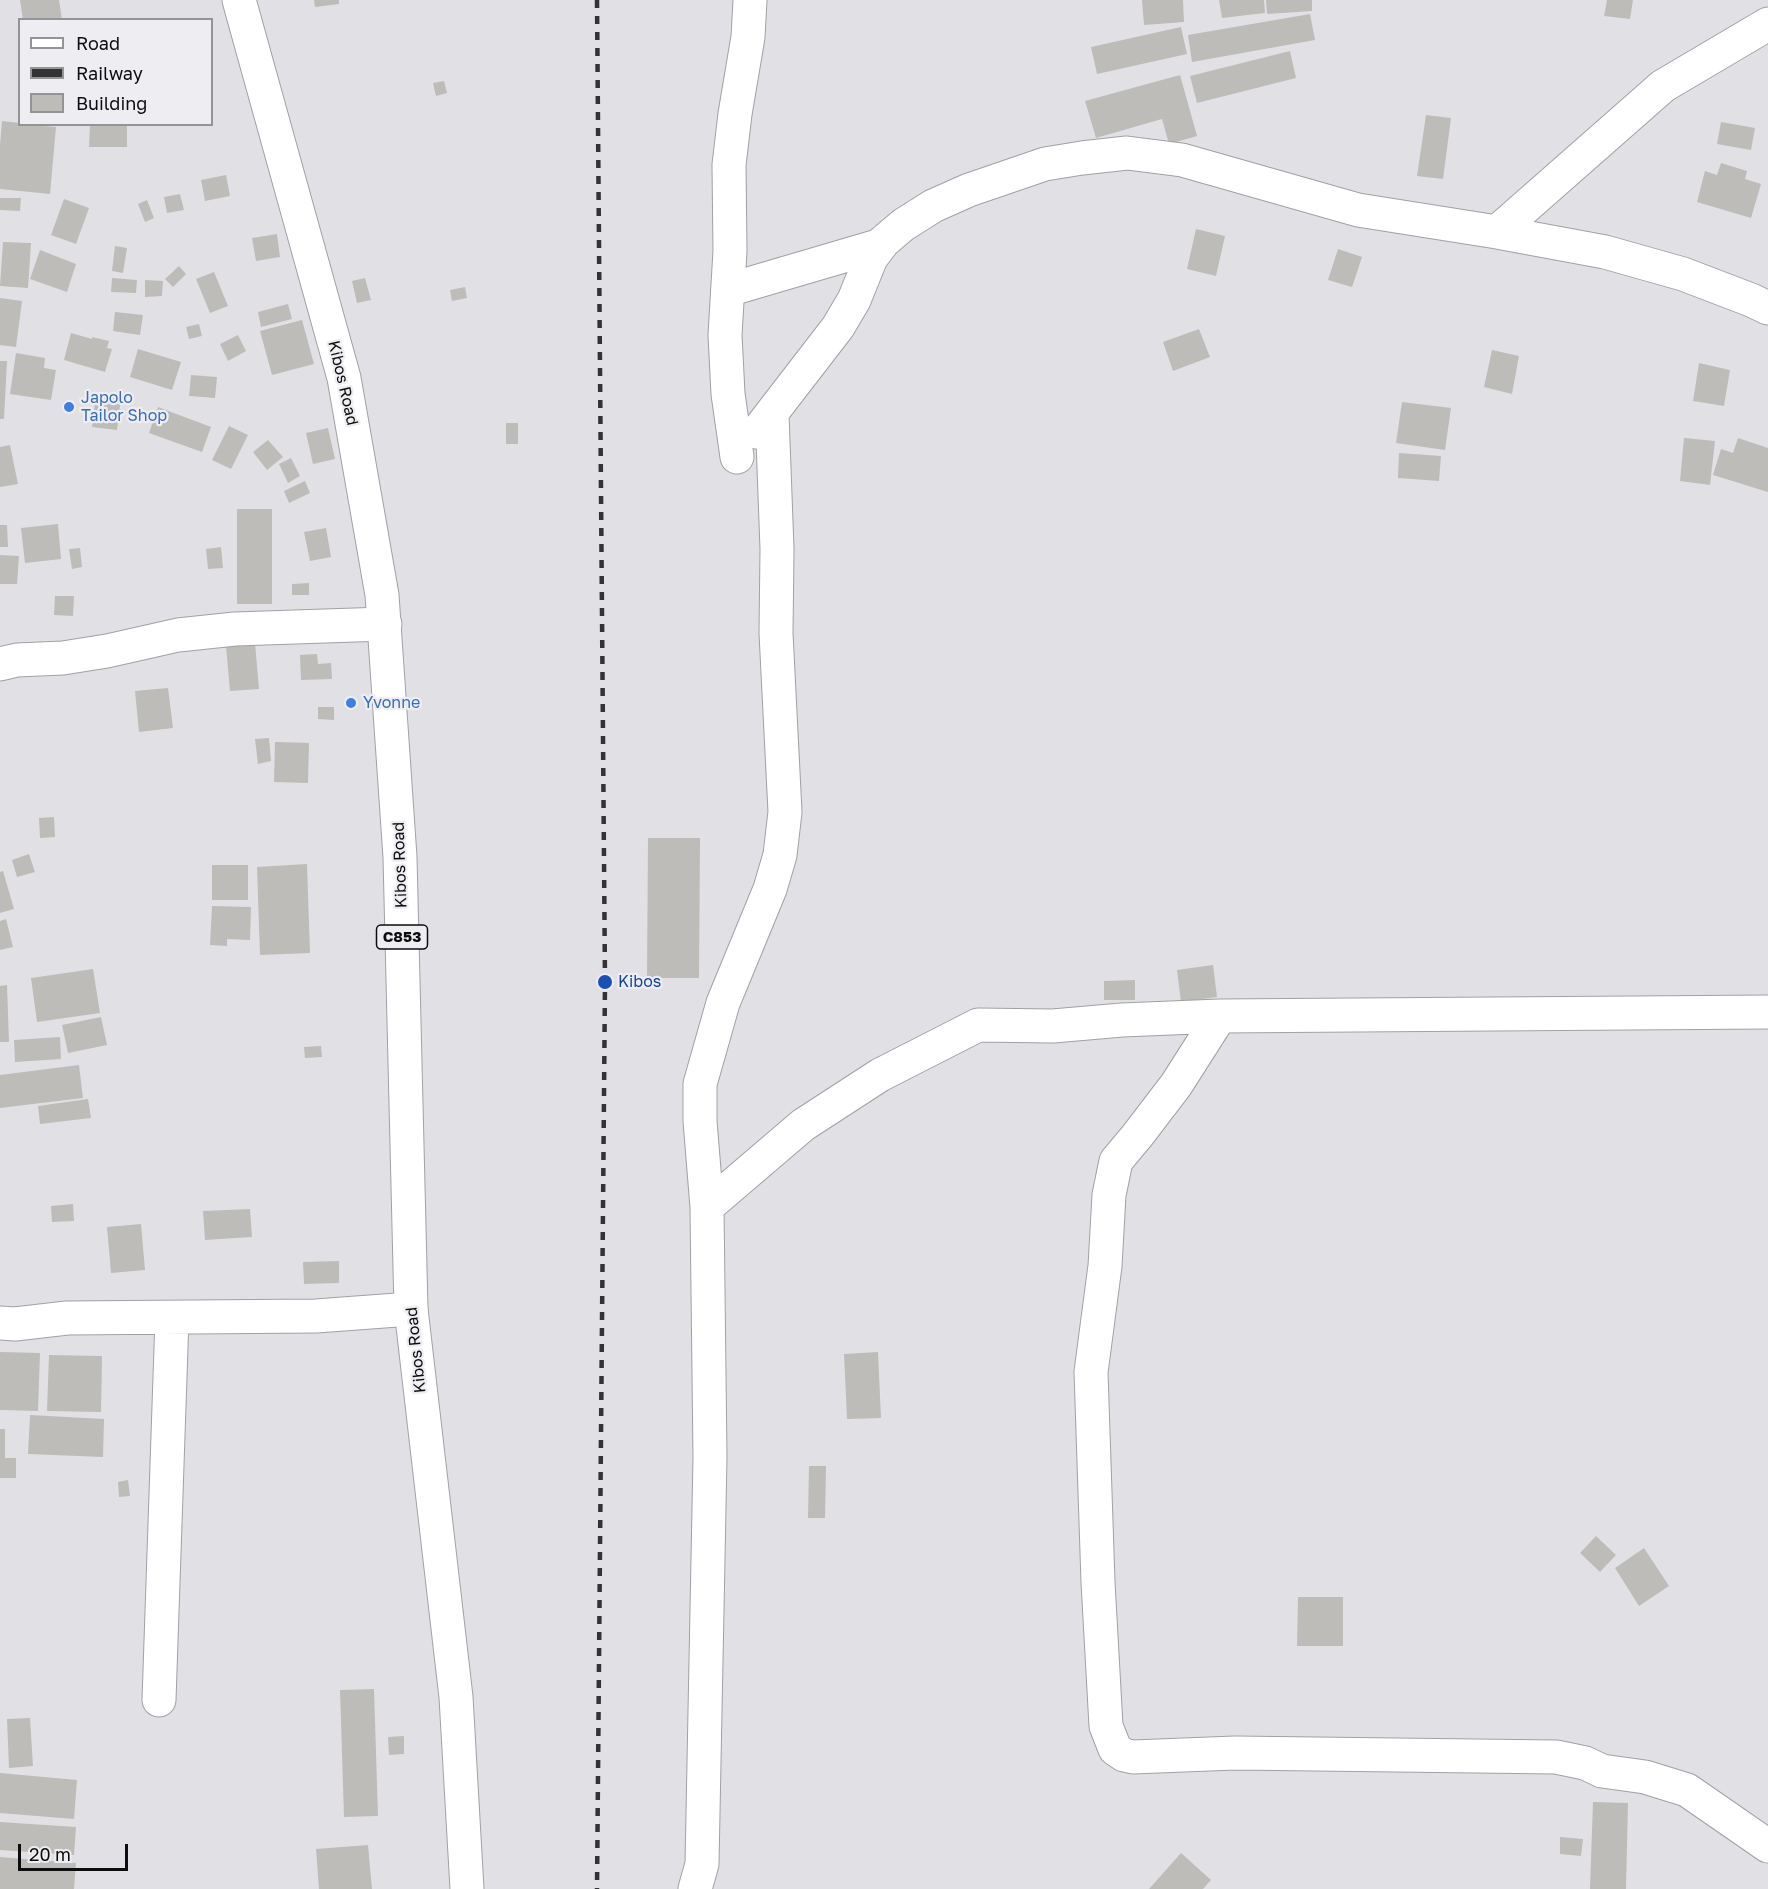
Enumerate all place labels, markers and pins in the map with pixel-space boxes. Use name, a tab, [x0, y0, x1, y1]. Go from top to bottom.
place label: Japolo Tailor Shop	[81, 388, 167, 426]
marker: Japolo Tailor Shop	[62, 400, 76, 414]
place label: Yvonne	[363, 693, 420, 713]
marker: Yvonne	[344, 696, 358, 710]
place label: Kibos	[618, 972, 661, 992]
marker: Kibos	[596, 973, 614, 991]

